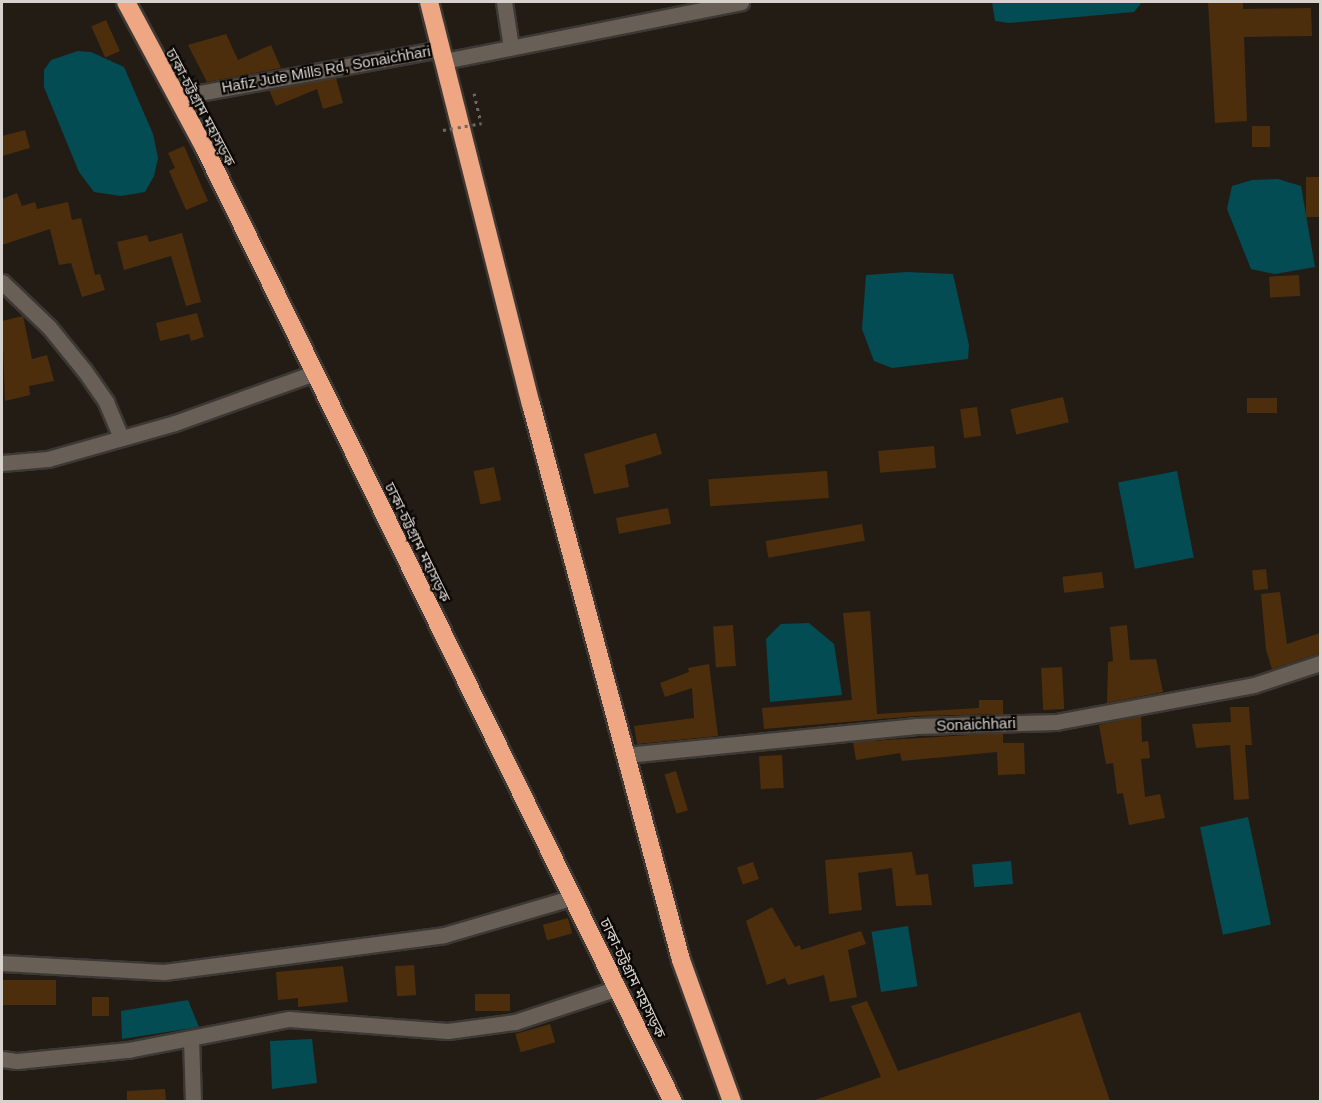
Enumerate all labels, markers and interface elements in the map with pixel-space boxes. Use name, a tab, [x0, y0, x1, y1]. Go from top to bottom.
street label: Hafiz Jute Mills Rd, Sonaichhari	[220, 42, 432, 96]
street label: ঢাকা-চট্টগ্রাম মহাসড়ক	[162, 45, 240, 169]
street label: ঢাকা-চট্টগ্রাম মহাসড়ক	[381, 479, 455, 605]
street label: Sonaichhari	[936, 714, 1016, 734]
street label: ঢাকা-চট্টগ্রাম মহাসড়ক	[596, 915, 670, 1041]

